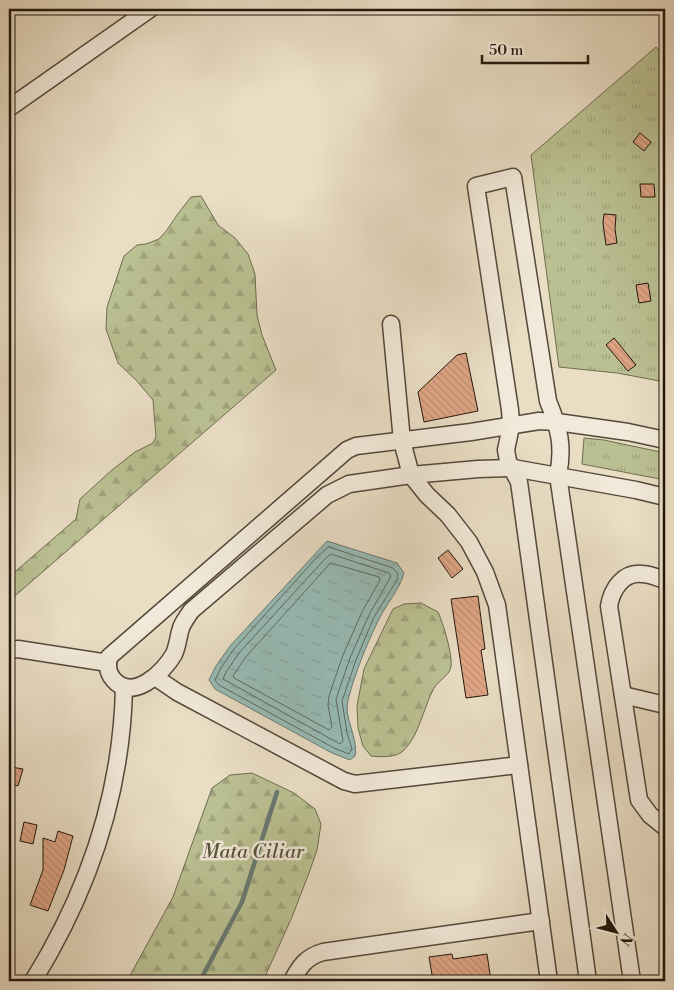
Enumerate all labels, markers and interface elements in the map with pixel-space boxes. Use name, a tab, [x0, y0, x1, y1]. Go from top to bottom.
scale bar	[482, 32, 588, 64]
text: 50 m	[489, 41, 523, 60]
park label: Mata Ciliar	[202, 840, 305, 865]
north arrow	[592, 908, 642, 958]
text: N	[615, 929, 636, 949]

